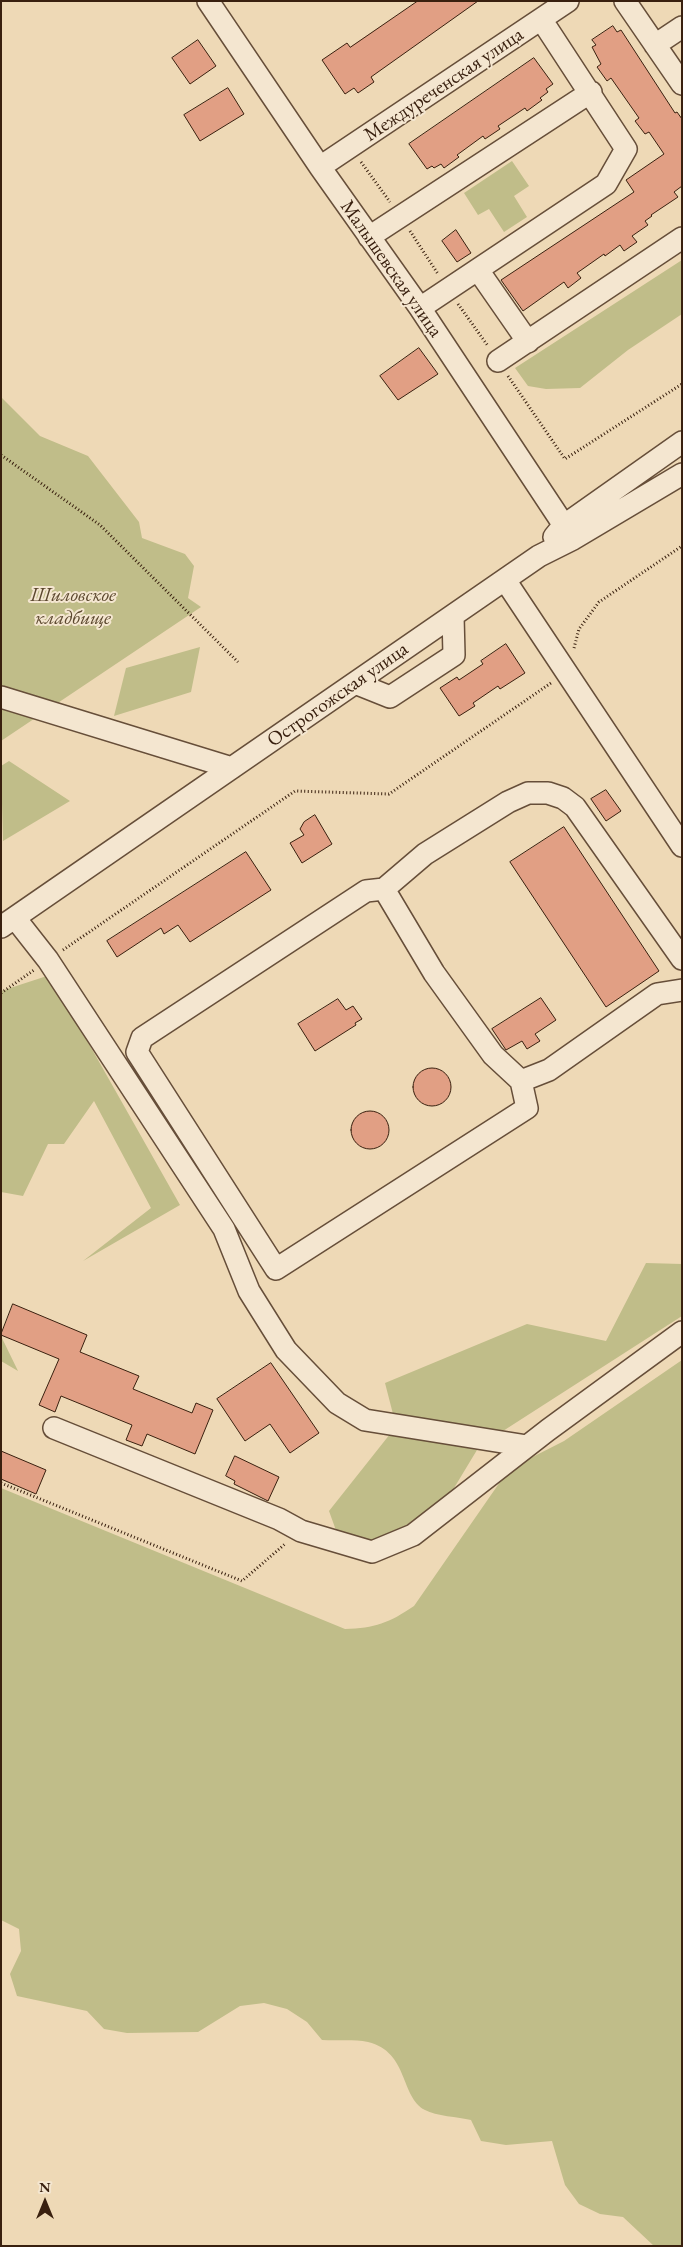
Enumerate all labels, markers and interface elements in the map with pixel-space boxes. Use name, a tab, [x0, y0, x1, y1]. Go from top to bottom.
street label: Междуреченская улица	[360, 23, 528, 147]
street label: Малышевская улица	[335, 196, 447, 342]
park label: Шиловское кладбище	[30, 584, 116, 631]
street label: Острогожская улица	[263, 637, 413, 753]
north arrow	[20, 2177, 70, 2227]
text: N	[39, 2178, 51, 2196]

